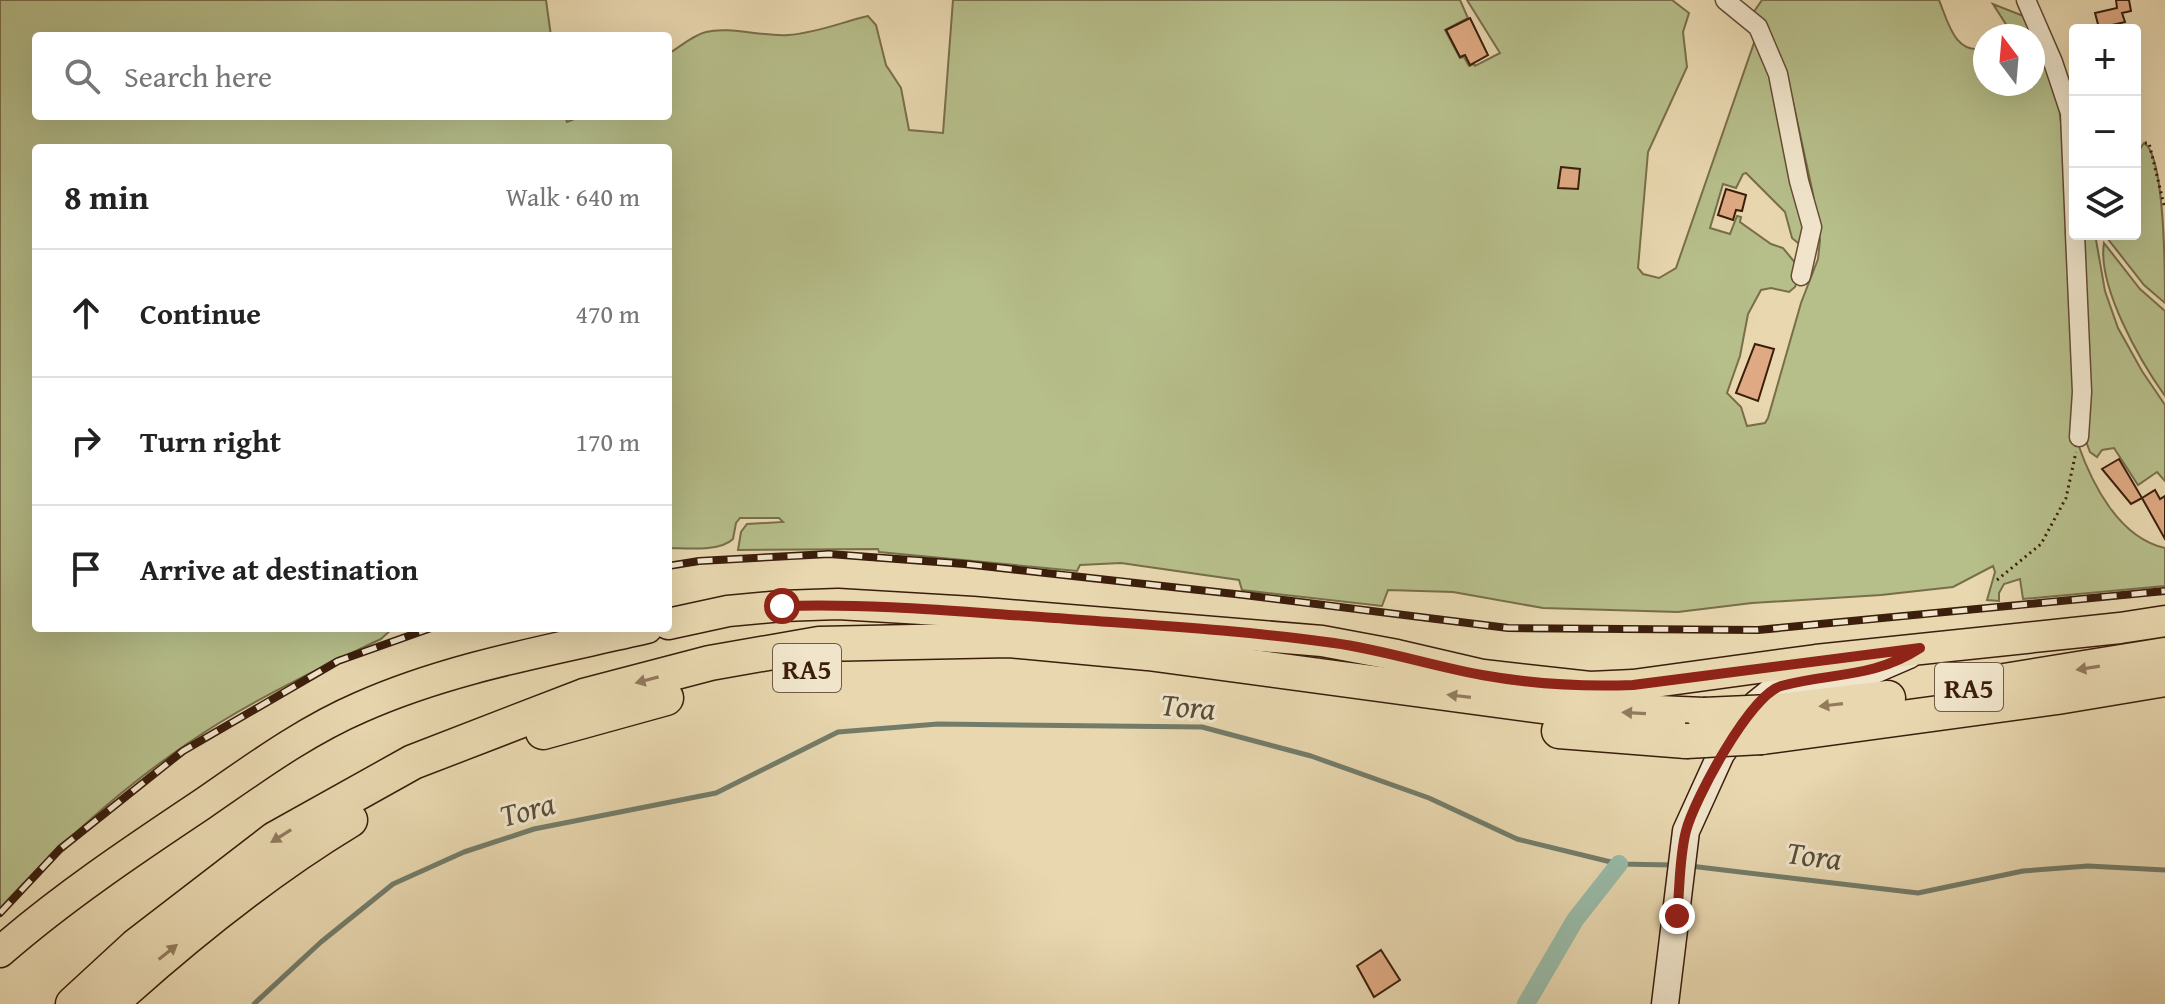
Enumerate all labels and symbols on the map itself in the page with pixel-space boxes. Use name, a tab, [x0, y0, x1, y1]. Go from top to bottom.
north arrow	[1973, 24, 2045, 96]
route start	[764, 588, 800, 624]
road number: RA5	[773, 644, 841, 692]
one-way arrow	[2075, 662, 2100, 674]
road number: RA5	[1935, 663, 2003, 711]
one-way arrow	[634, 674, 659, 686]
water label: Tora	[1158, 680, 1218, 732]
one-way arrow	[1447, 689, 1472, 702]
one-way arrow	[1818, 699, 1843, 712]
one-way arrow	[1621, 707, 1646, 720]
water label: Tora	[494, 779, 560, 839]
water label: Tora	[1784, 828, 1845, 882]
one-way arrow	[270, 829, 292, 843]
route end	[1659, 898, 1695, 934]
one-way arrow	[158, 945, 178, 961]

